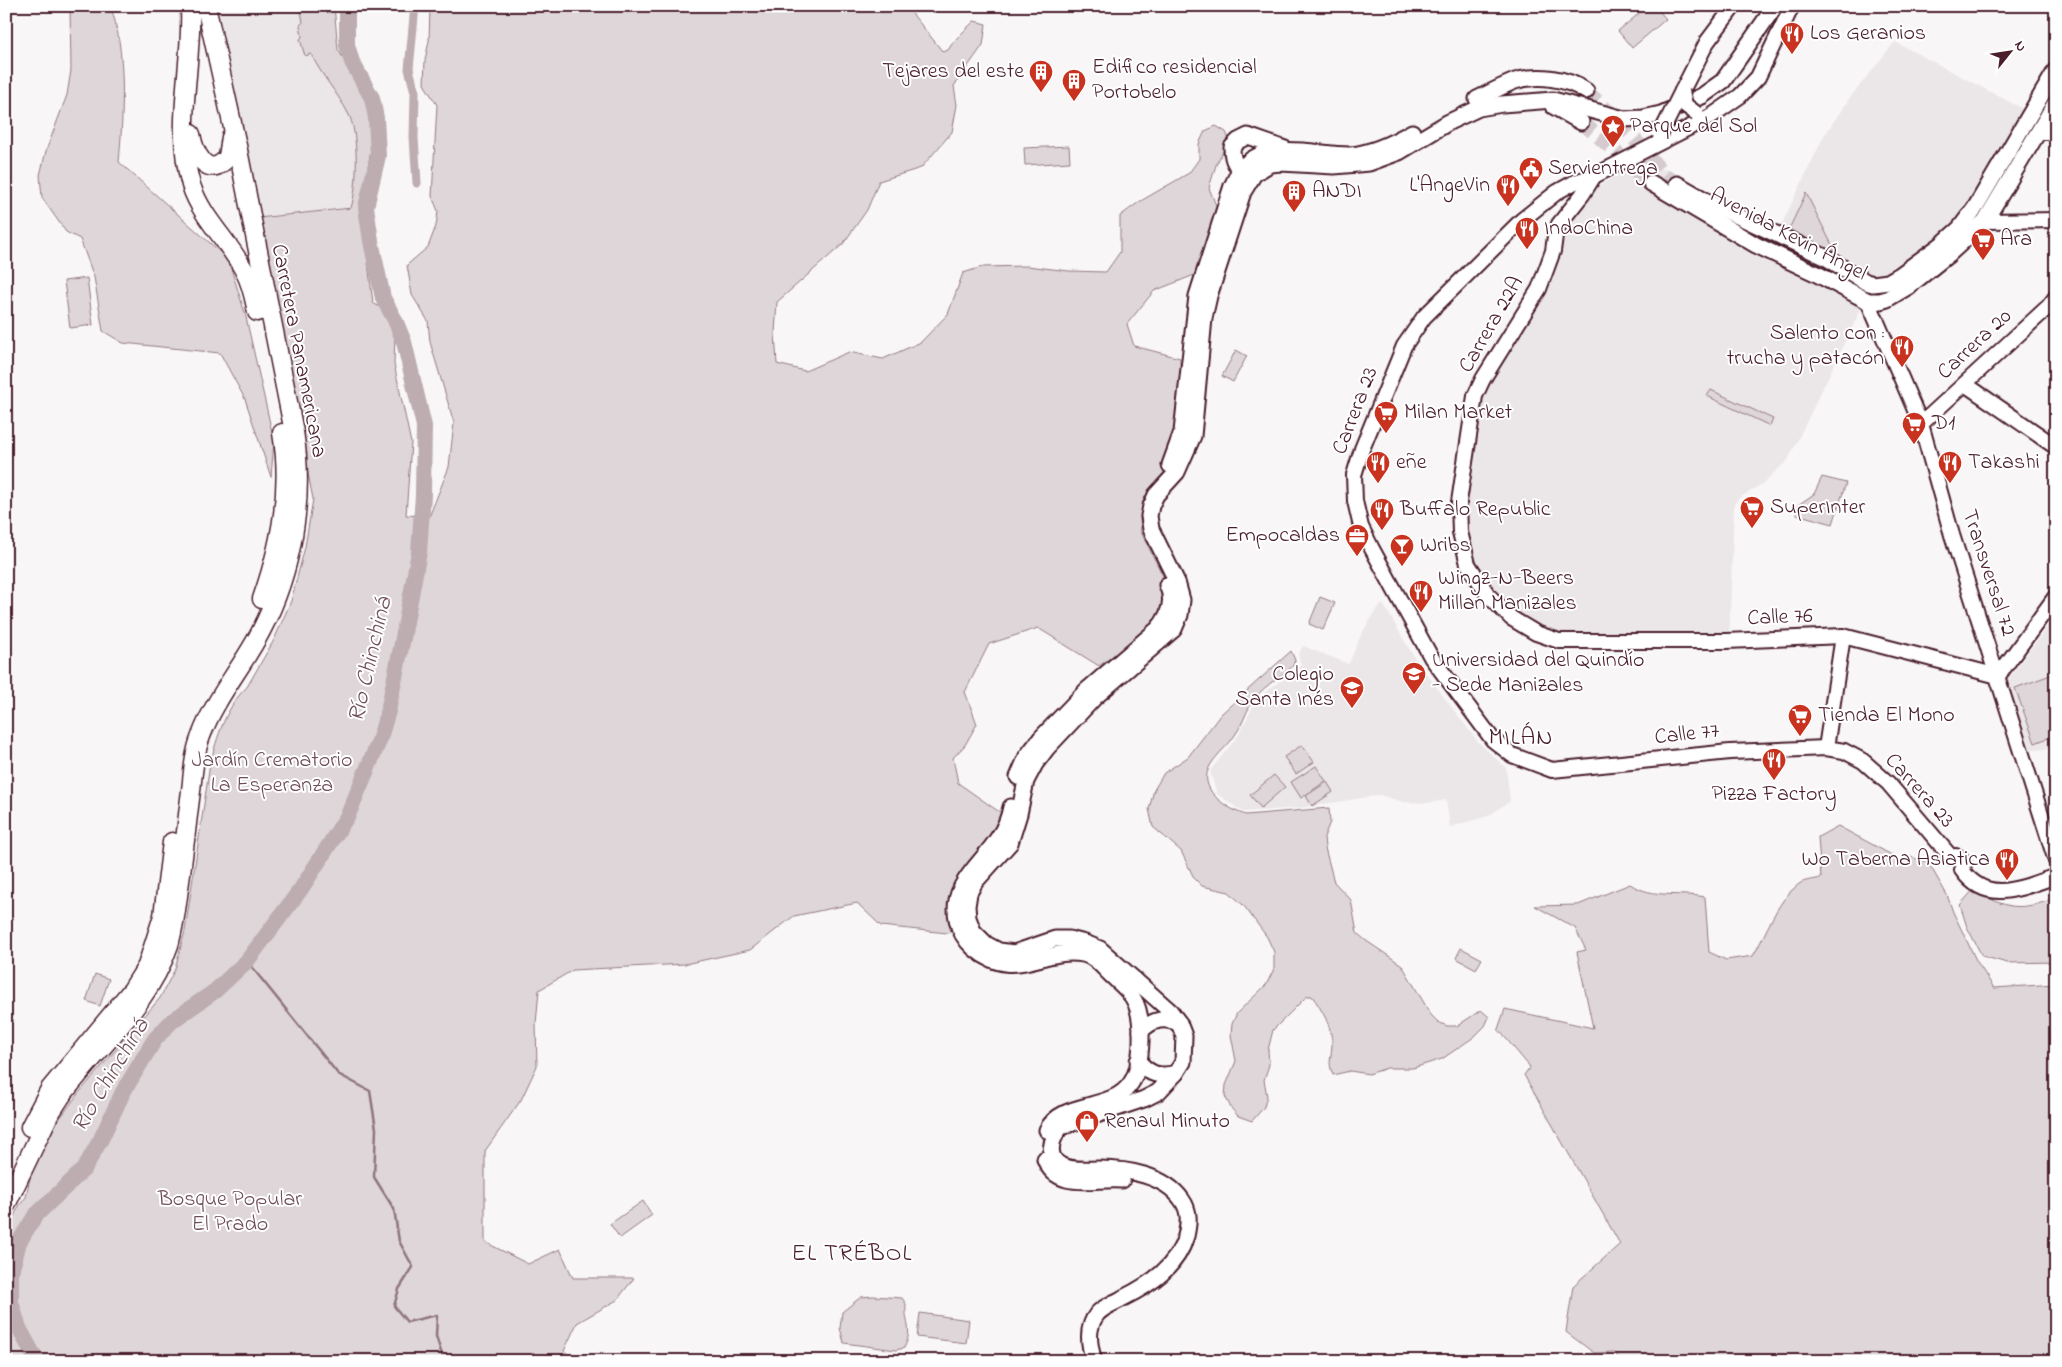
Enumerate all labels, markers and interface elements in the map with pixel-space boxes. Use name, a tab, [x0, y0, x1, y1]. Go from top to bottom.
place label: Los Geranios	[1810, 18, 1926, 50]
restaurant icon: Los Geranios	[1779, 21, 1805, 55]
north arrow	[1984, 28, 2034, 78]
text: N	[2009, 37, 2031, 56]
place label: Edifico residencial Portobelo	[1092, 52, 1257, 109]
place label: Tejares del este	[882, 56, 1024, 88]
building icon: Tejares del este	[1028, 59, 1054, 93]
building icon: Edifico residencial Portobelo	[1061, 68, 1087, 102]
place label: Parque del Sol	[1630, 111, 1757, 143]
place icon: Parque del Sol	[1600, 114, 1626, 148]
place label: Servientrega	[1548, 153, 1658, 186]
public building icon: Servientrega	[1518, 156, 1544, 190]
place label: L'AngeVin	[1409, 170, 1490, 203]
restaurant icon: L'AngeVin	[1495, 173, 1521, 207]
place label: ANDI	[1312, 176, 1362, 208]
building icon: ANDI	[1281, 179, 1307, 213]
street label: Avenida Kevin Ángel	[1703, 180, 1872, 291]
place label: IndoChina	[1544, 213, 1633, 245]
restaurant icon: IndoChina	[1514, 216, 1540, 250]
place label: Ara	[2000, 224, 2032, 256]
supermarket icon: Ara	[1970, 227, 1996, 261]
street label: Carretera Panamericana	[262, 241, 334, 461]
street label: Carrera 22A	[1451, 271, 1533, 379]
street label: Carrera 20	[1930, 302, 2020, 388]
place label: Salento con : trucha y patacón	[1727, 318, 1884, 376]
restaurant icon: Salento con : trucha y patacón	[1889, 334, 1915, 368]
street label: Carrera 23	[1325, 362, 1387, 460]
place label: Milan Market	[1404, 397, 1513, 429]
supermarket icon: Milan Market	[1373, 400, 1399, 434]
place label: D1	[1931, 408, 1955, 440]
supermarket icon: D1	[1901, 411, 1927, 445]
place label: eñe	[1396, 447, 1427, 479]
place label: Takashi	[1968, 447, 2040, 479]
restaurant icon: eñe	[1365, 450, 1391, 484]
restaurant icon: Takashi	[1937, 450, 1963, 484]
place label: SuperInter	[1770, 492, 1866, 524]
place label: Buffalo Republic	[1399, 494, 1551, 526]
supermarket icon: SuperInter	[1739, 495, 1765, 529]
restaurant icon: Buffalo Republic	[1369, 497, 1395, 531]
street label: Transversal 72	[1952, 506, 2024, 641]
place label: Empocaldas	[1225, 520, 1340, 552]
office icon: Empocaldas	[1344, 523, 1370, 557]
place label: Wribs	[1420, 530, 1471, 562]
bar icon: Wribs	[1389, 533, 1415, 567]
place label: Wingz-N-Beers Millan Manizales	[1438, 563, 1577, 620]
restaurant icon: Wingz-N-Beers Millan Manizales	[1408, 579, 1434, 613]
water label: Río Chinchiná	[340, 592, 403, 726]
street label: Calle 76	[1747, 601, 1814, 635]
place label: Universidad del Quindío - Sede Manizales	[1432, 645, 1644, 702]
place label: Colegio Santa Inés	[1235, 659, 1334, 716]
school or university icon: Universidad del Quindío - Sede Manizales	[1401, 661, 1427, 695]
school or university icon: Colegio Santa Inés	[1339, 675, 1365, 709]
place label: Tienda El Mono	[1818, 700, 1955, 732]
supermarket icon: Tienda El Mono	[1787, 703, 1813, 737]
street label: Calle 77	[1653, 716, 1721, 754]
district label: MILÁN	[1488, 721, 1554, 756]
park label: Jardín Crematorio La Esperanza	[192, 745, 352, 802]
street label: Carrera 23	[1876, 746, 1962, 836]
restaurant icon: Pizza Factory	[1761, 747, 1787, 781]
place label: Pizza Factory	[1712, 779, 1836, 812]
place label: Wo Taberna Asiatica	[1801, 844, 1990, 876]
restaurant icon: Wo Taberna Asiatica	[1994, 847, 2020, 881]
water label: Río Chinchiná	[63, 1011, 160, 1140]
place label: Renaul Minuto	[1104, 1106, 1230, 1138]
shop icon: Renaul Minuto	[1074, 1109, 1100, 1143]
park label: Bosque Popular El Prado	[157, 1184, 302, 1241]
district label: EL TRÉBOL	[792, 1237, 912, 1272]

